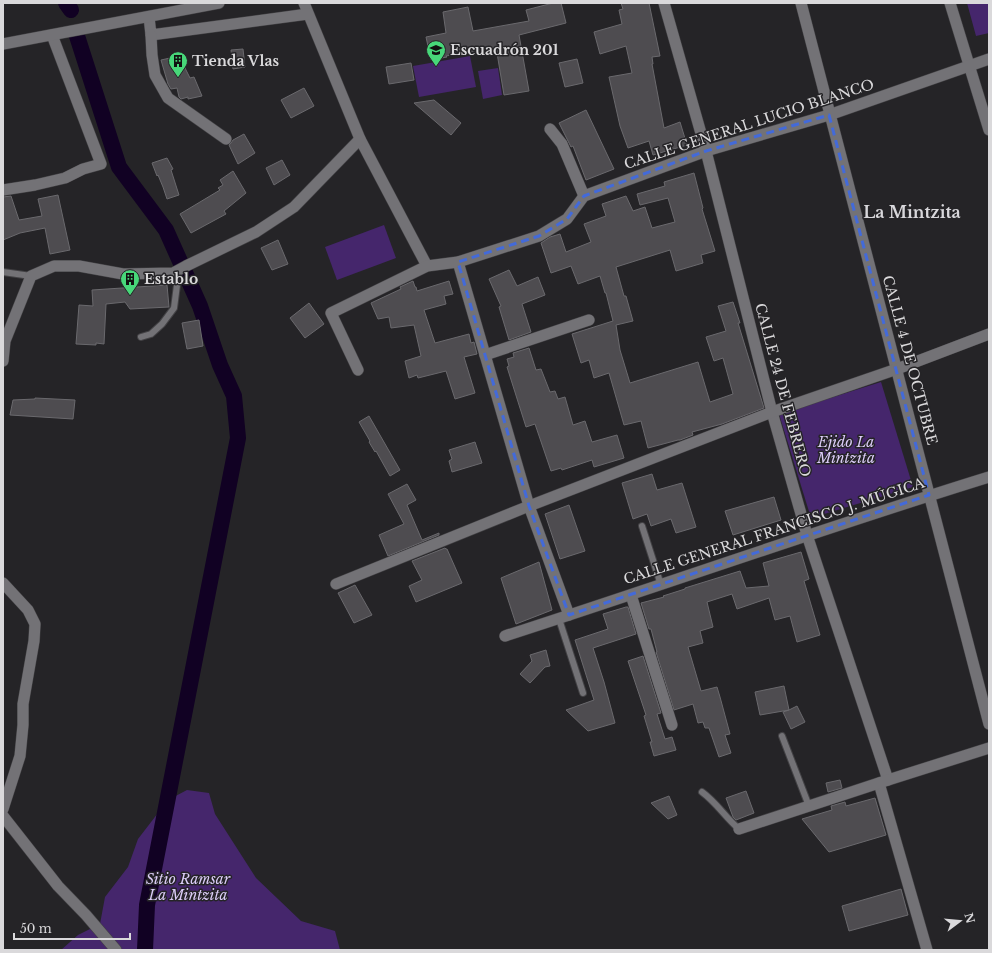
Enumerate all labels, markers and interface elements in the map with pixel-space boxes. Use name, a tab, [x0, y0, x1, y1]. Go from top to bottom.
school or university icon: Escuadrón 201	[425, 39, 447, 67]
place label: Escuadrón 201	[450, 41, 559, 59]
building icon: Tienda Vlas	[167, 50, 189, 78]
place label: Tienda Vlas	[192, 52, 279, 70]
street label: CALLE GENERAL LUCIO BLANCO	[622, 75, 876, 173]
district label: La Mintzita	[863, 202, 961, 222]
building icon: Establo	[119, 268, 141, 296]
place label: Establo	[144, 270, 198, 288]
street label: CALLE 4 DE OCTUBRE	[879, 273, 941, 447]
street label: CALLE 24 DE FEBRERO	[751, 301, 815, 479]
park label: Ejido La Mintzita	[816, 433, 875, 467]
street label: CALLE GENERAL FRANCISCO J. MÚGICA	[621, 473, 927, 588]
park label: Sitio Ramsar La Mintzita	[146, 870, 231, 904]
north arrow	[940, 901, 980, 941]
text: N	[961, 911, 978, 926]
scale bar	[14, 915, 130, 941]
text: 50 m	[20, 921, 52, 936]

